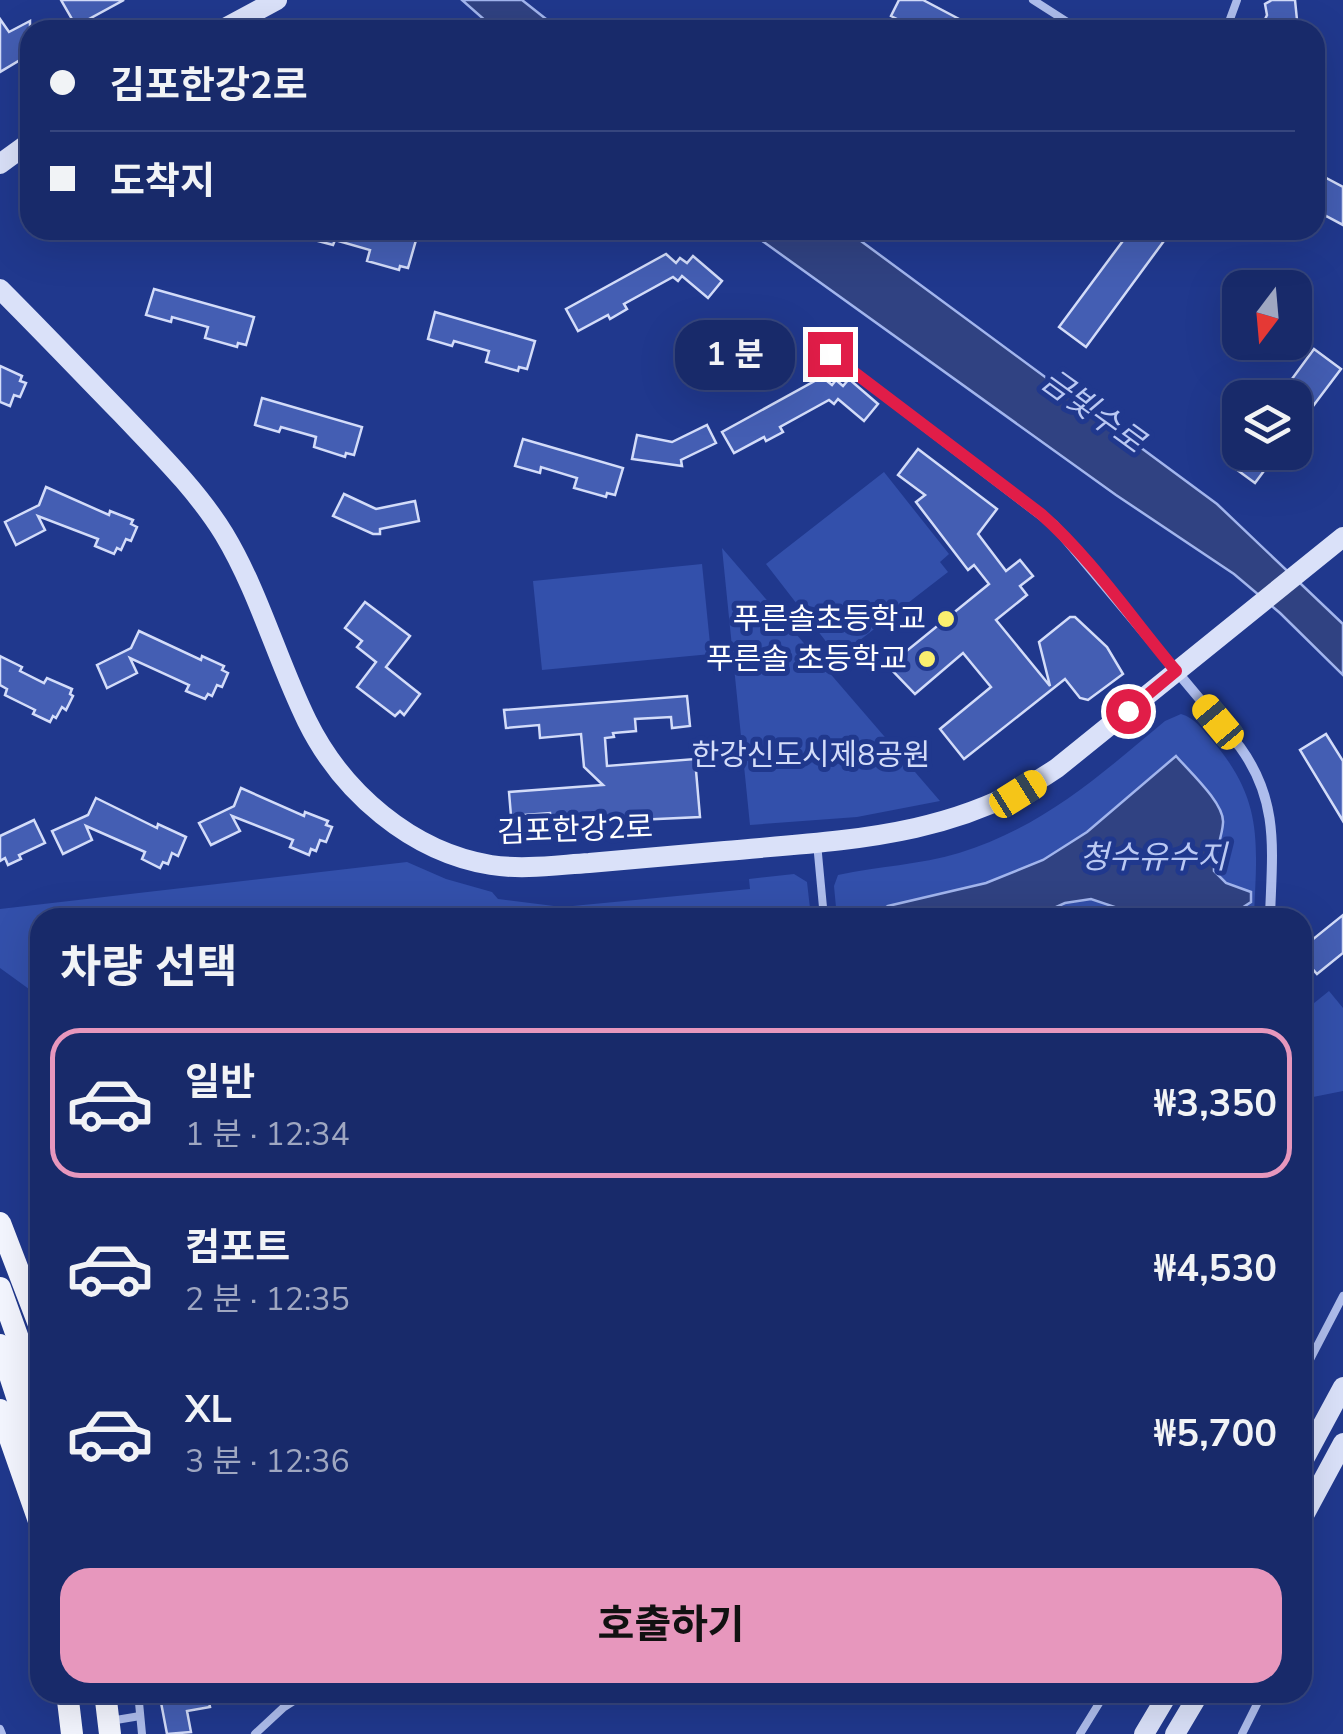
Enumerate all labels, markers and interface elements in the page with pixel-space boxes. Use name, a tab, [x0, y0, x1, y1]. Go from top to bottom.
text: 김포한강2로	[110, 60, 308, 111]
text: 도착지	[110, 156, 215, 207]
north arrow	[1222, 270, 1312, 360]
map controls	[1222, 270, 1312, 470]
callout: 1 분	[675, 319, 795, 389]
route end	[808, 332, 853, 377]
text: 1 분	[706, 333, 764, 376]
water label: 금빛수로	[1033, 359, 1155, 464]
button: layers	[1222, 380, 1312, 470]
place label: 푸른솔초등학교	[733, 599, 926, 640]
marker: 푸른솔초등학교	[935, 608, 957, 630]
place label: 푸른솔 초등학교	[706, 639, 907, 680]
marker: 푸른솔 초등학교	[916, 648, 938, 670]
route start	[1106, 689, 1151, 734]
car	[1187, 689, 1249, 755]
park label: 한강신도시제8공원	[692, 735, 930, 776]
car	[985, 765, 1051, 823]
street label: 김포한강2로	[496, 807, 654, 853]
water label: 청수유수지	[1079, 836, 1229, 879]
text: 차량 선택	[60, 937, 238, 998]
text: 일반	[185, 1057, 255, 1108]
icon: car	[65, 1058, 155, 1148]
text: ₩3,350	[1154, 1078, 1277, 1129]
text: 1 분 · 12:34	[185, 1113, 350, 1156]
text: 컴포트	[185, 1222, 290, 1273]
icon: car	[65, 1223, 155, 1313]
text: ₩4,530	[1154, 1243, 1277, 1294]
text: 2 분 · 12:35	[185, 1278, 350, 1321]
text: XL	[185, 1384, 232, 1435]
icon: car	[65, 1388, 155, 1478]
text: ₩5,700	[1154, 1408, 1277, 1459]
text: 3 분 · 12:36	[185, 1440, 350, 1483]
button: 호출하기	[60, 1568, 1282, 1683]

